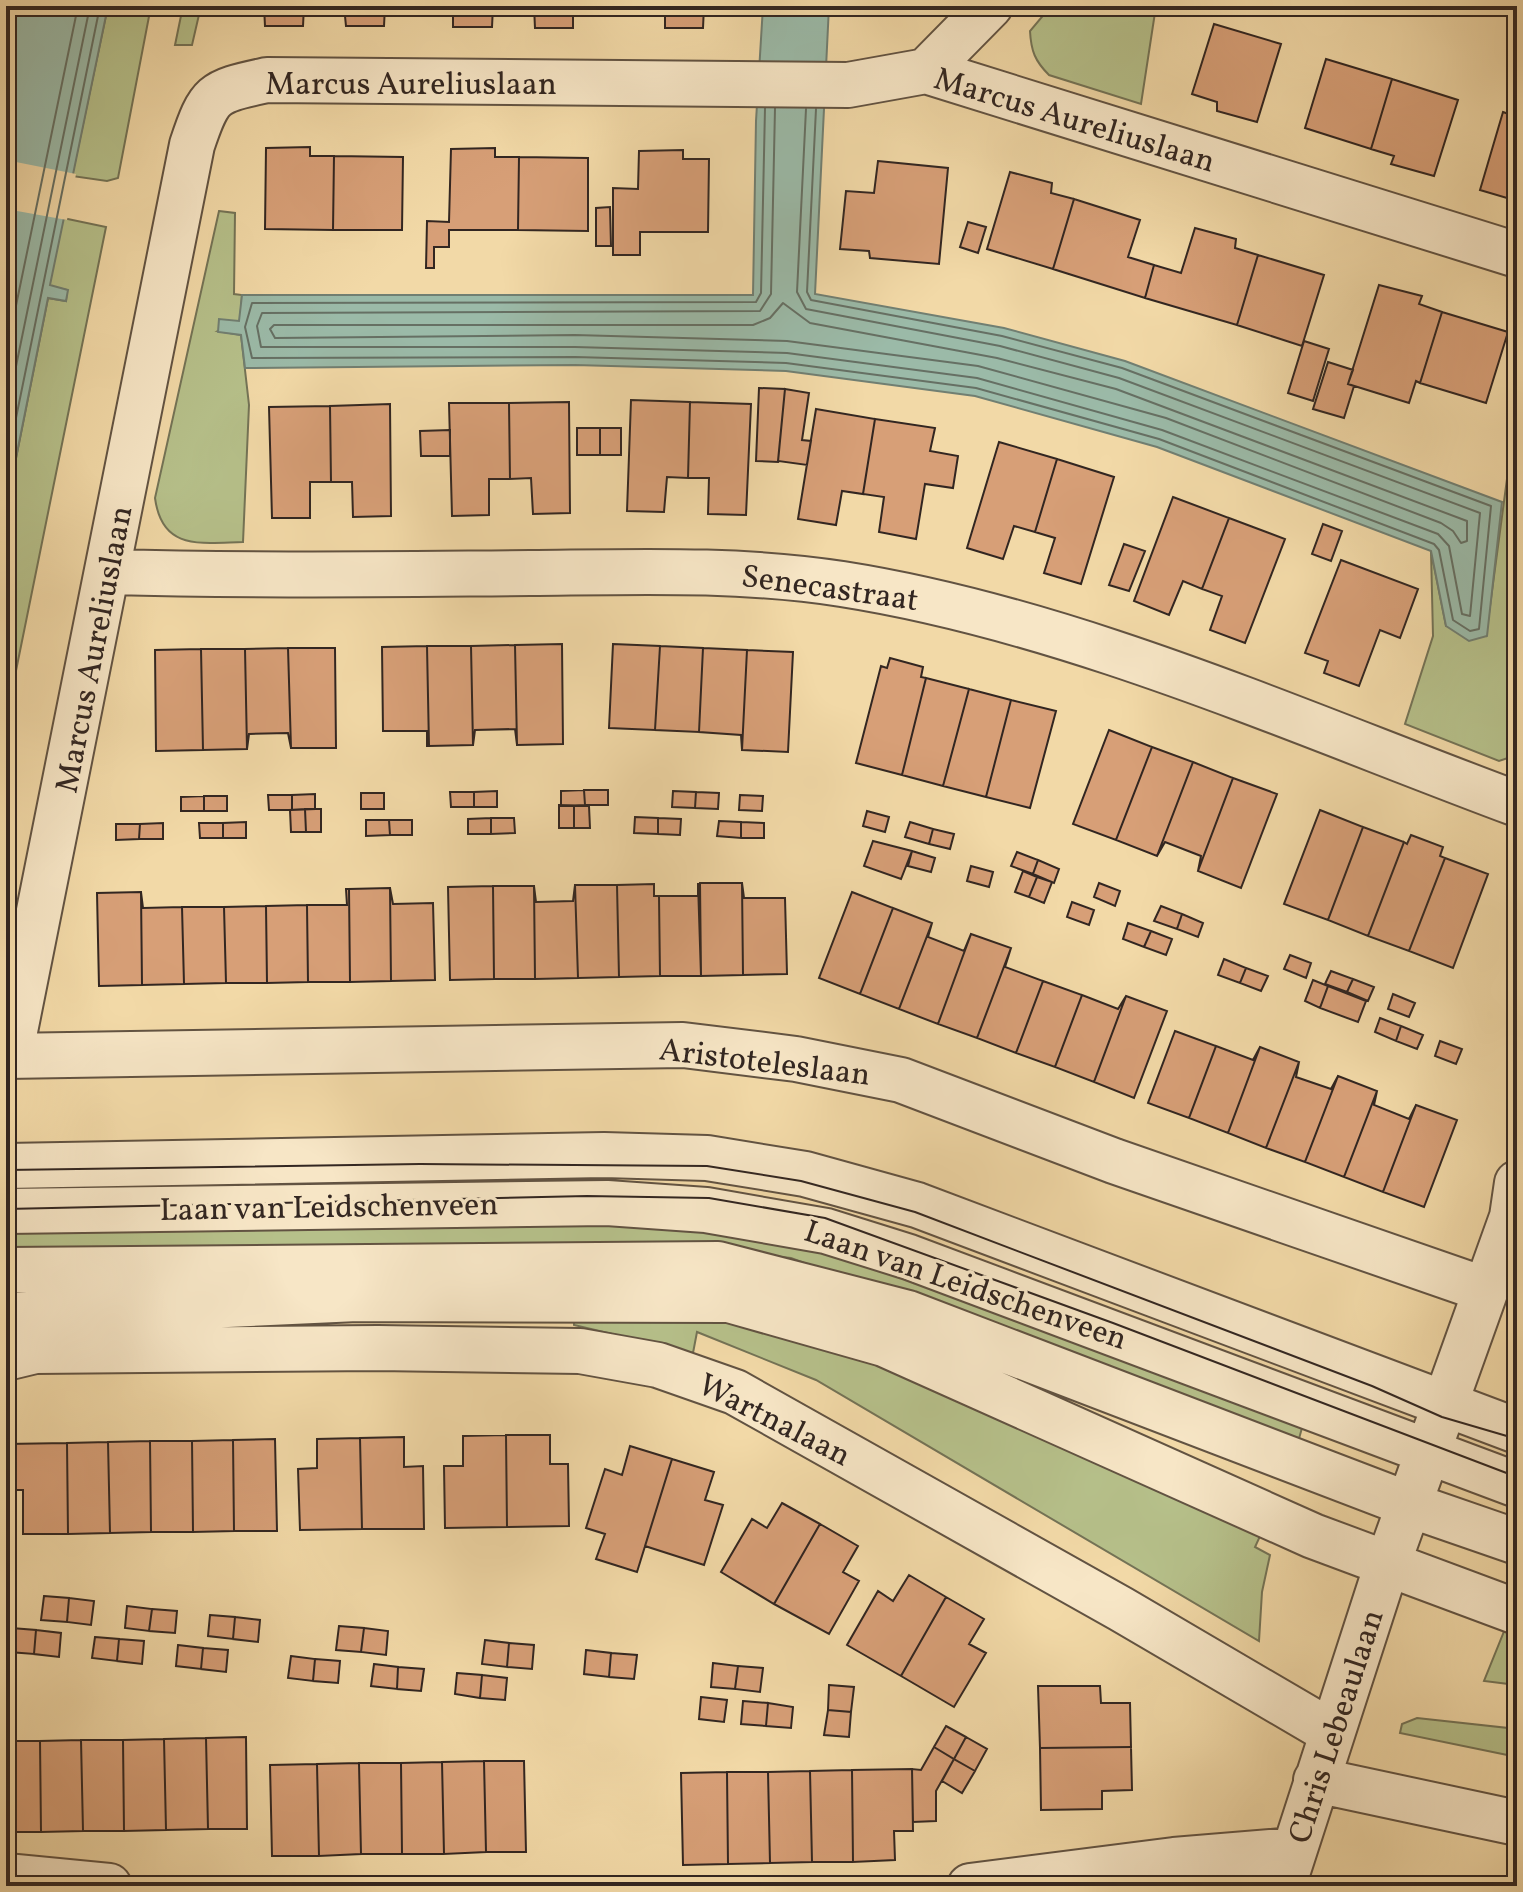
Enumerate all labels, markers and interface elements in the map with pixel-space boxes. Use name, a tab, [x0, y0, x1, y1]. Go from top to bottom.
street label: Marcus Aureliuslaan	[928, 58, 1220, 186]
street label: Marcus Aureliuslaan	[265, 64, 557, 108]
street label: Marcus Aureliuslaan	[47, 502, 145, 797]
street label: Senecastraat	[738, 556, 921, 624]
street label: Aristoteleslaan	[657, 1029, 873, 1099]
street label: Laan van Leidschenveen	[159, 1184, 499, 1234]
street label: Laan van Leidschenveen	[798, 1211, 1132, 1363]
street label: Wartnalaan	[690, 1364, 858, 1479]
street label: Chris Lebeaulaan	[1279, 1604, 1396, 1849]

